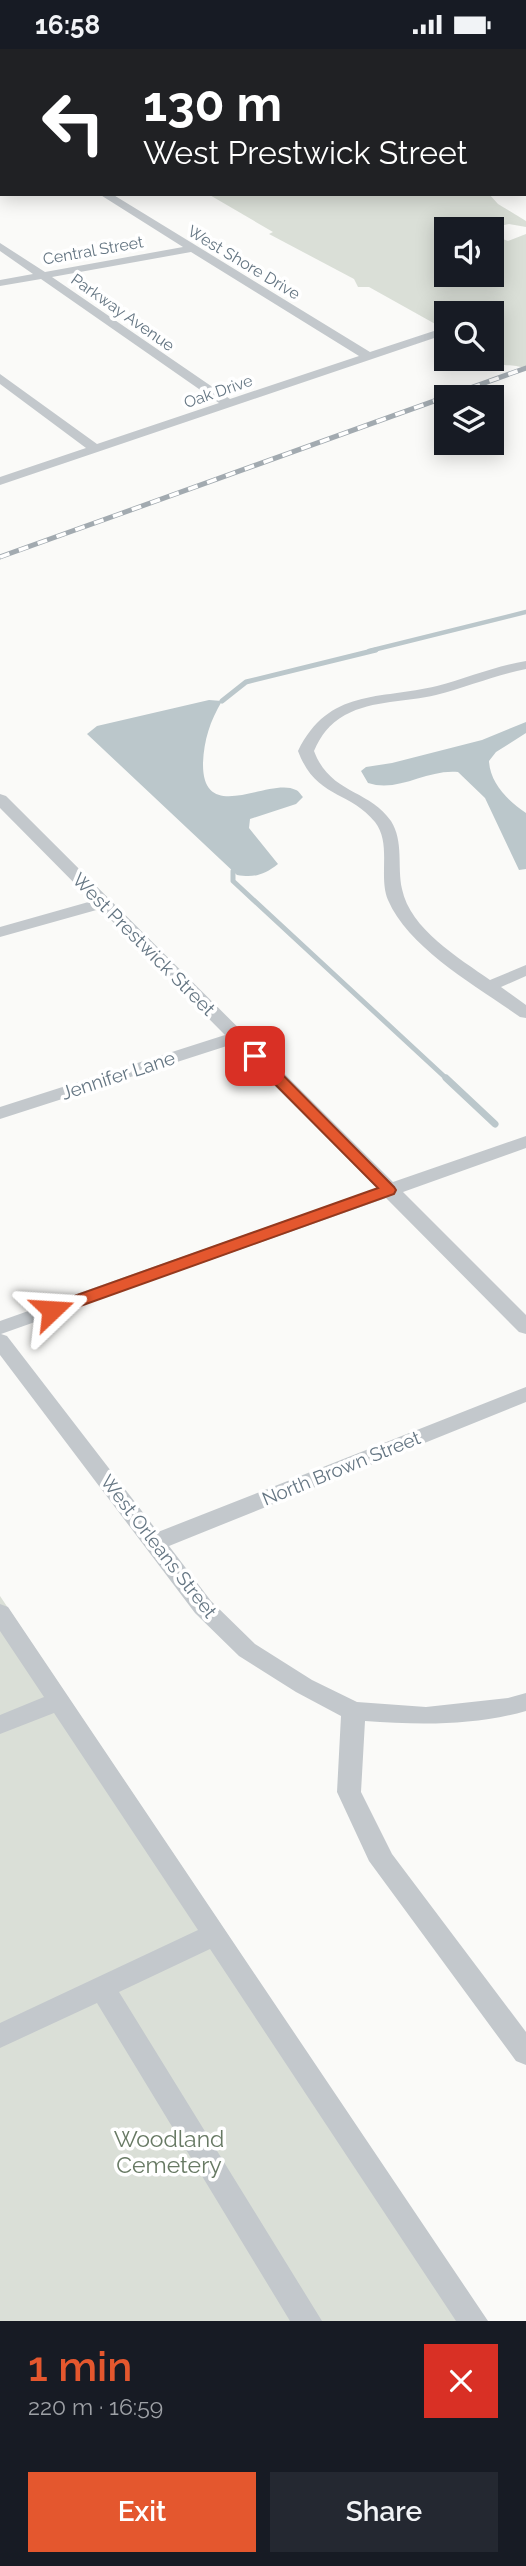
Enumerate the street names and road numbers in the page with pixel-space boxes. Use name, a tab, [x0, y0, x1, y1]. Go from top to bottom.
street label: West Shore Drive	[184, 221, 303, 303]
street label: Central Street	[41, 232, 145, 269]
street label: Parkway Avenue	[67, 270, 178, 355]
street label: Oak Drive	[181, 371, 255, 412]
street label: West Prestwick Street	[68, 868, 220, 1020]
street label: Jennifer Lane	[58, 1046, 178, 1104]
street label: North Brown Street	[259, 1426, 424, 1510]
street label: West Orleans Street	[96, 1470, 222, 1622]

